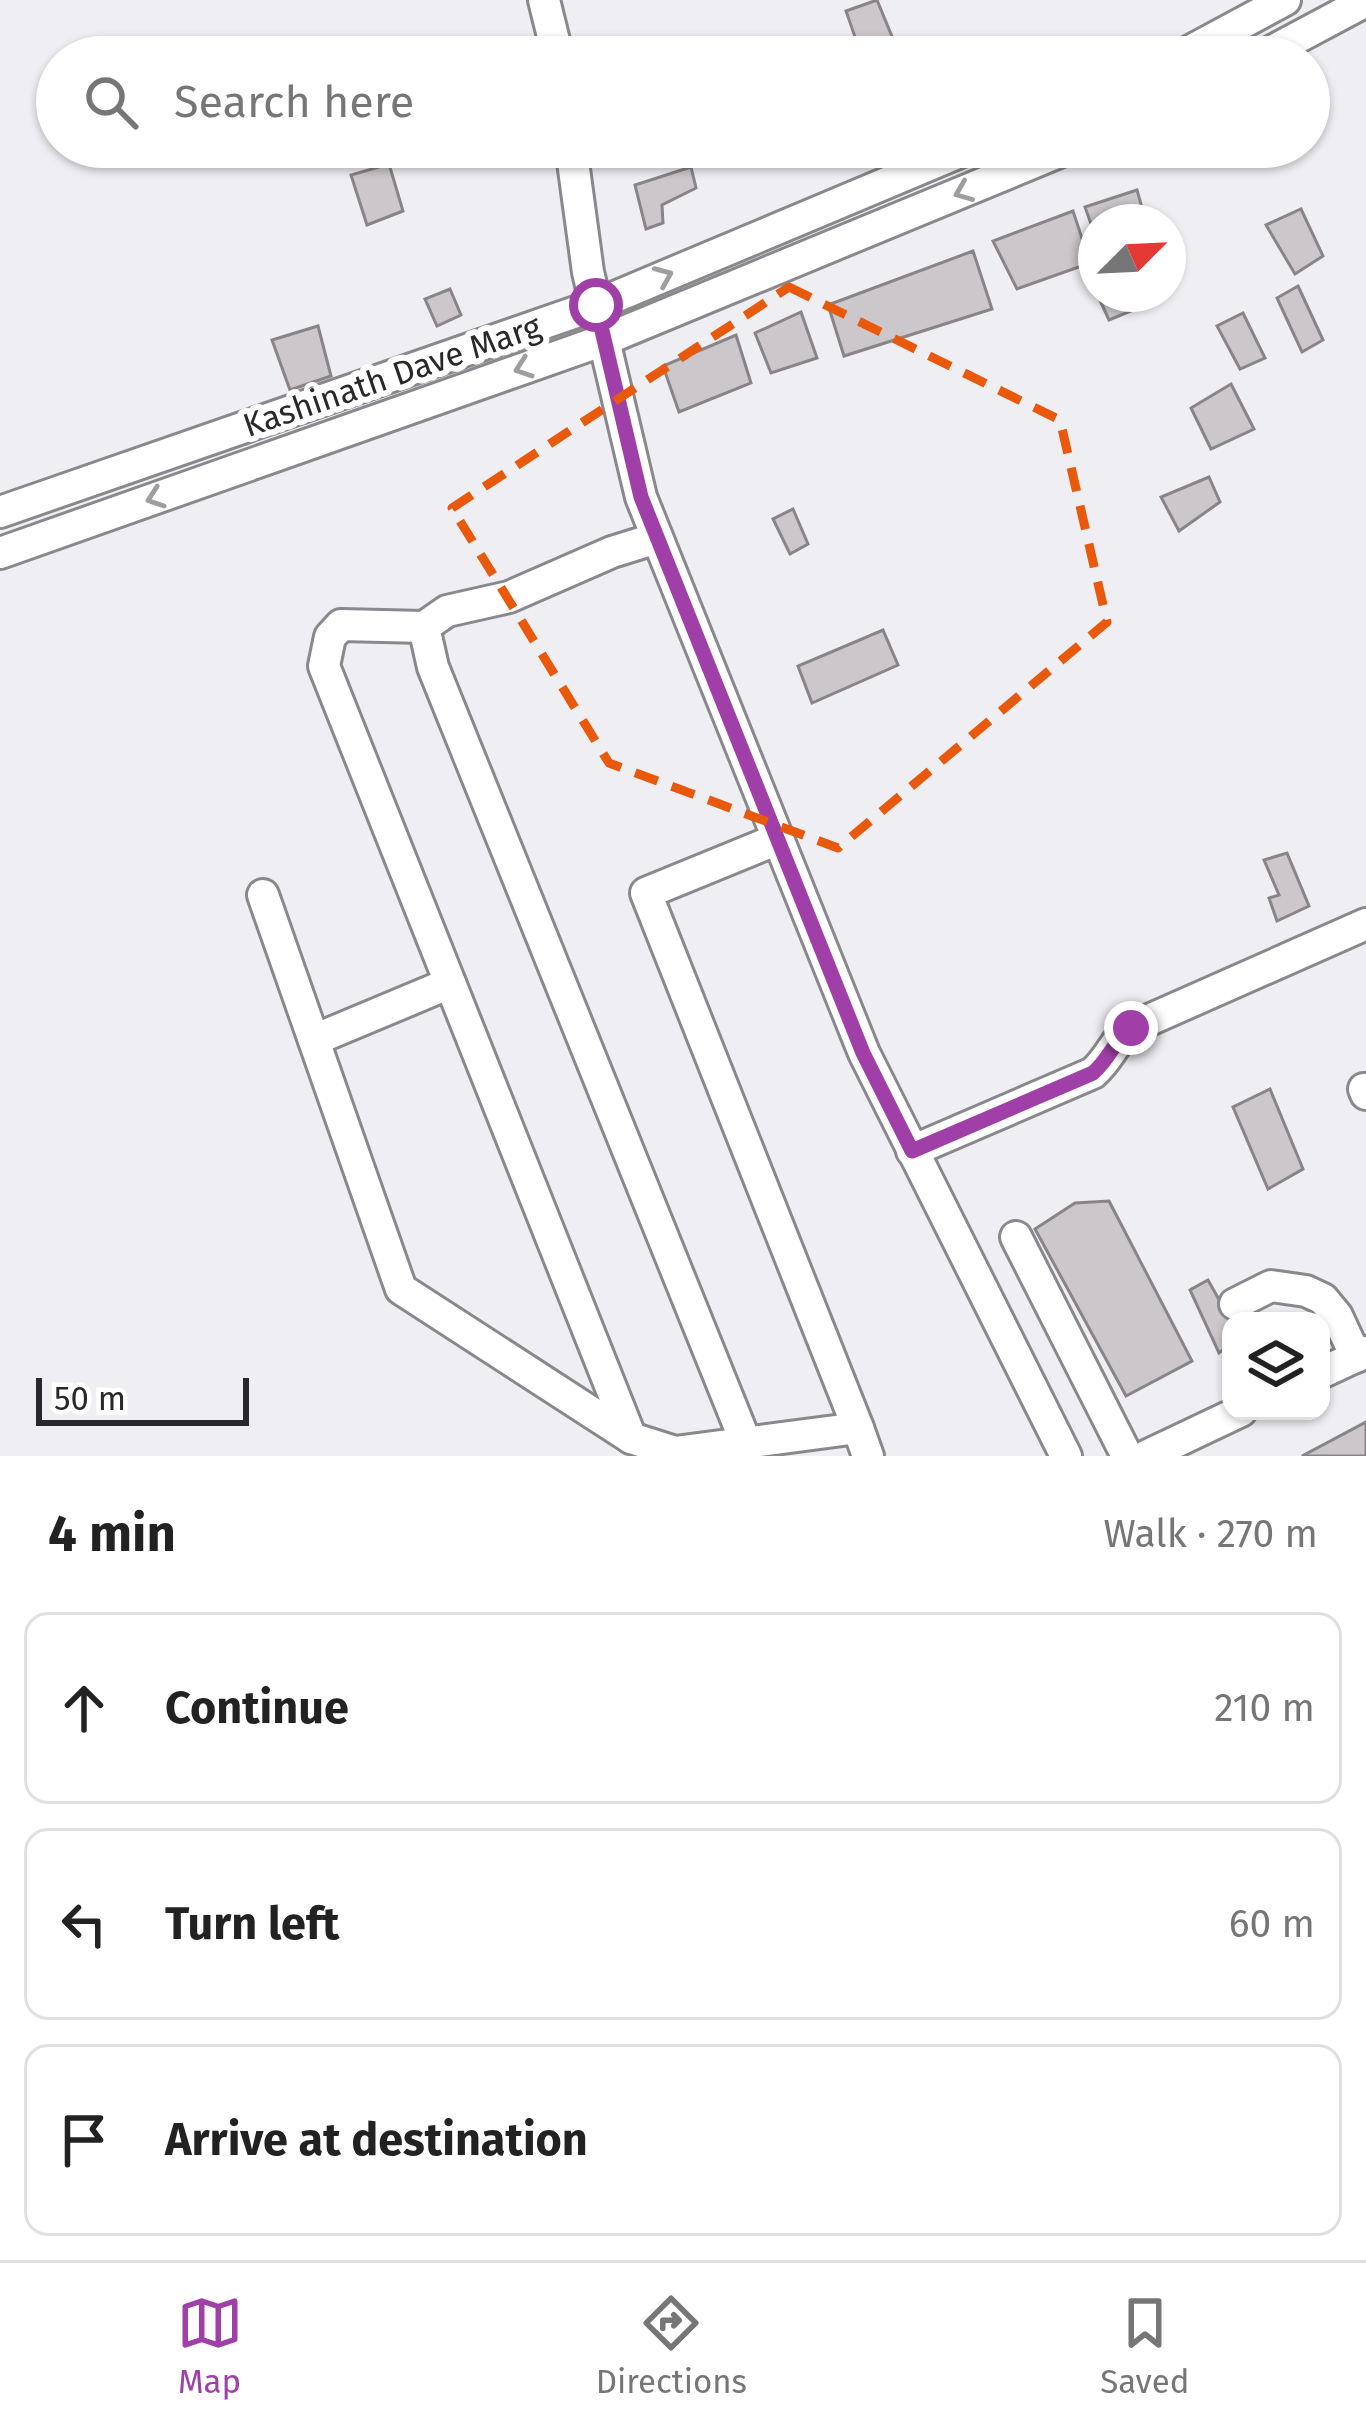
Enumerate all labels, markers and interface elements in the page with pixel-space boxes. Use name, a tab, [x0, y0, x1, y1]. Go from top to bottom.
search box	[36, 36, 1330, 168]
icon: search	[78, 69, 144, 135]
text: Search here	[174, 75, 414, 129]
one-way arrow	[953, 178, 974, 202]
north arrow	[1078, 204, 1186, 312]
one-way arrow	[653, 266, 674, 290]
route start	[569, 278, 623, 332]
street label: Kashinath Dave Marg	[238, 306, 547, 446]
one-way arrow	[514, 354, 535, 378]
one-way arrow	[146, 484, 167, 508]
route end	[1104, 1001, 1158, 1055]
map controls	[1222, 1312, 1330, 1420]
button: layers	[1222, 1312, 1330, 1420]
scale bar	[36, 1372, 249, 1425]
text: 50 m	[54, 1379, 126, 1419]
text: 4 min	[48, 1503, 176, 1565]
text: Walk · 270 m	[1103, 1511, 1318, 1557]
icon: ahead	[51, 1675, 117, 1741]
text: Continue	[165, 1681, 349, 1735]
text: 210 m	[1214, 1685, 1315, 1731]
icon: left	[51, 1891, 117, 1957]
text: Turn left	[165, 1897, 339, 1951]
text: 60 m	[1229, 1901, 1315, 1947]
icon: arrive	[51, 2107, 117, 2173]
text: Arrive at destination	[165, 2113, 588, 2167]
tab: Map	[177, 2290, 243, 2402]
tab: Directions	[596, 2290, 747, 2402]
tab: Saved	[1100, 2290, 1189, 2402]

